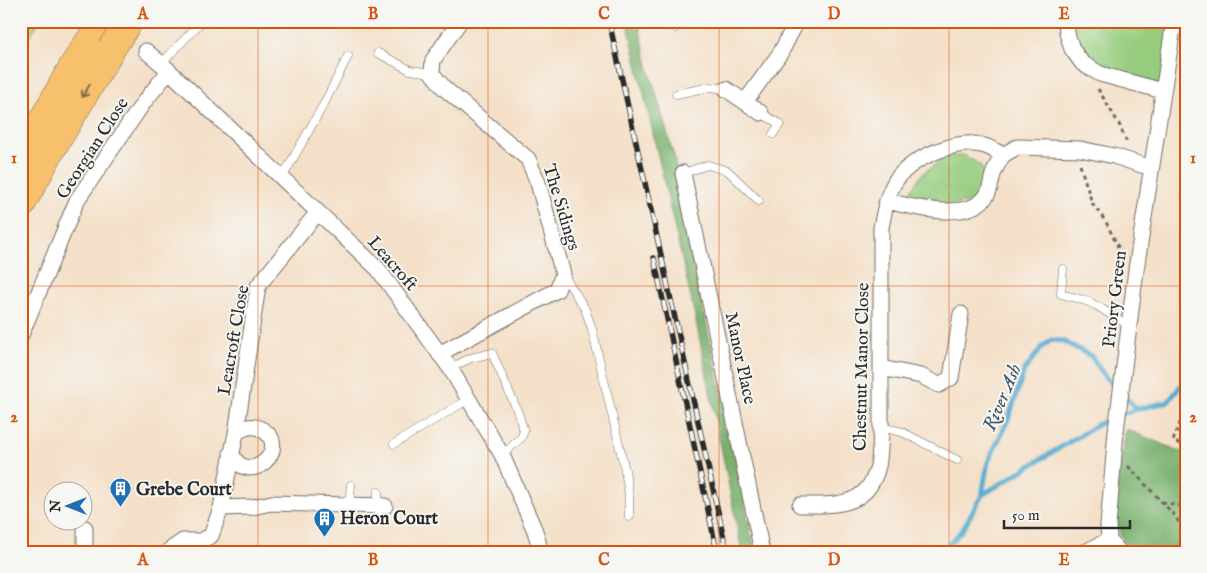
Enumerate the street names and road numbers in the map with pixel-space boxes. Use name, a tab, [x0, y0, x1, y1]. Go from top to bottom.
street label: Georgian Close	[52, 94, 135, 204]
street label: The Sidings	[537, 162, 585, 253]
street label: Leacroft	[362, 232, 422, 296]
street label: Priory Green	[1098, 249, 1133, 349]
street label: Leacroft Close	[213, 283, 255, 397]
street label: Chestnut Manor Close	[850, 283, 875, 451]
street label: Manor Place	[719, 310, 761, 406]

